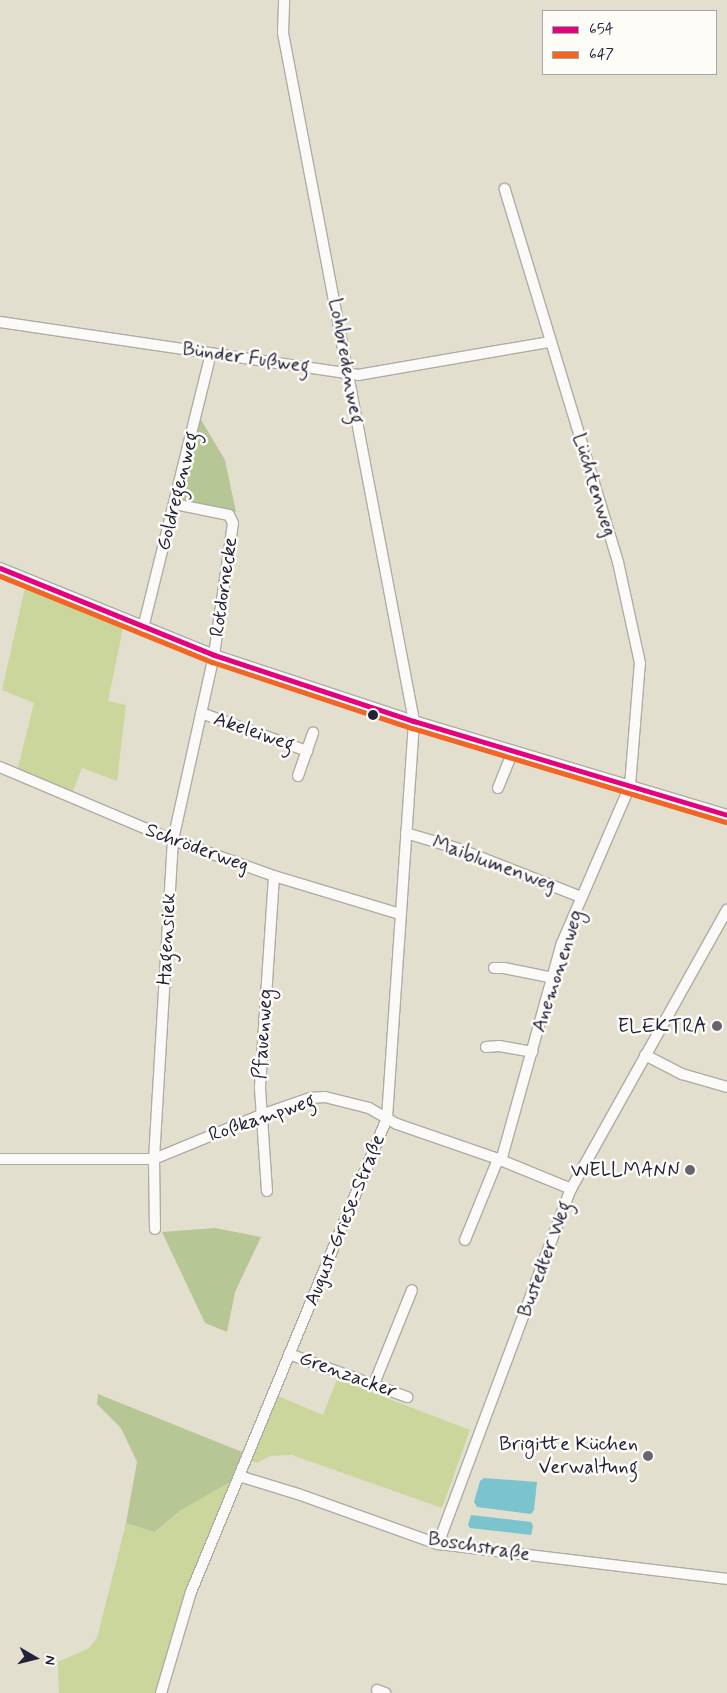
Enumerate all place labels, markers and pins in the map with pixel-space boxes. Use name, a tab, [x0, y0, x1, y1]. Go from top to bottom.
unlabelled marker	[368, 710, 378, 720]
place label: ELEKTRA	[617, 1014, 707, 1038]
marker: ELEKTRA	[711, 1020, 723, 1032]
place label: WELLMANN	[571, 1158, 680, 1182]
marker: WELLMANN	[684, 1164, 696, 1176]
place label: Brigitte Küchen Verwaltung	[499, 1432, 638, 1479]
marker: Brigitte Küchen Verwaltung	[642, 1450, 654, 1462]

